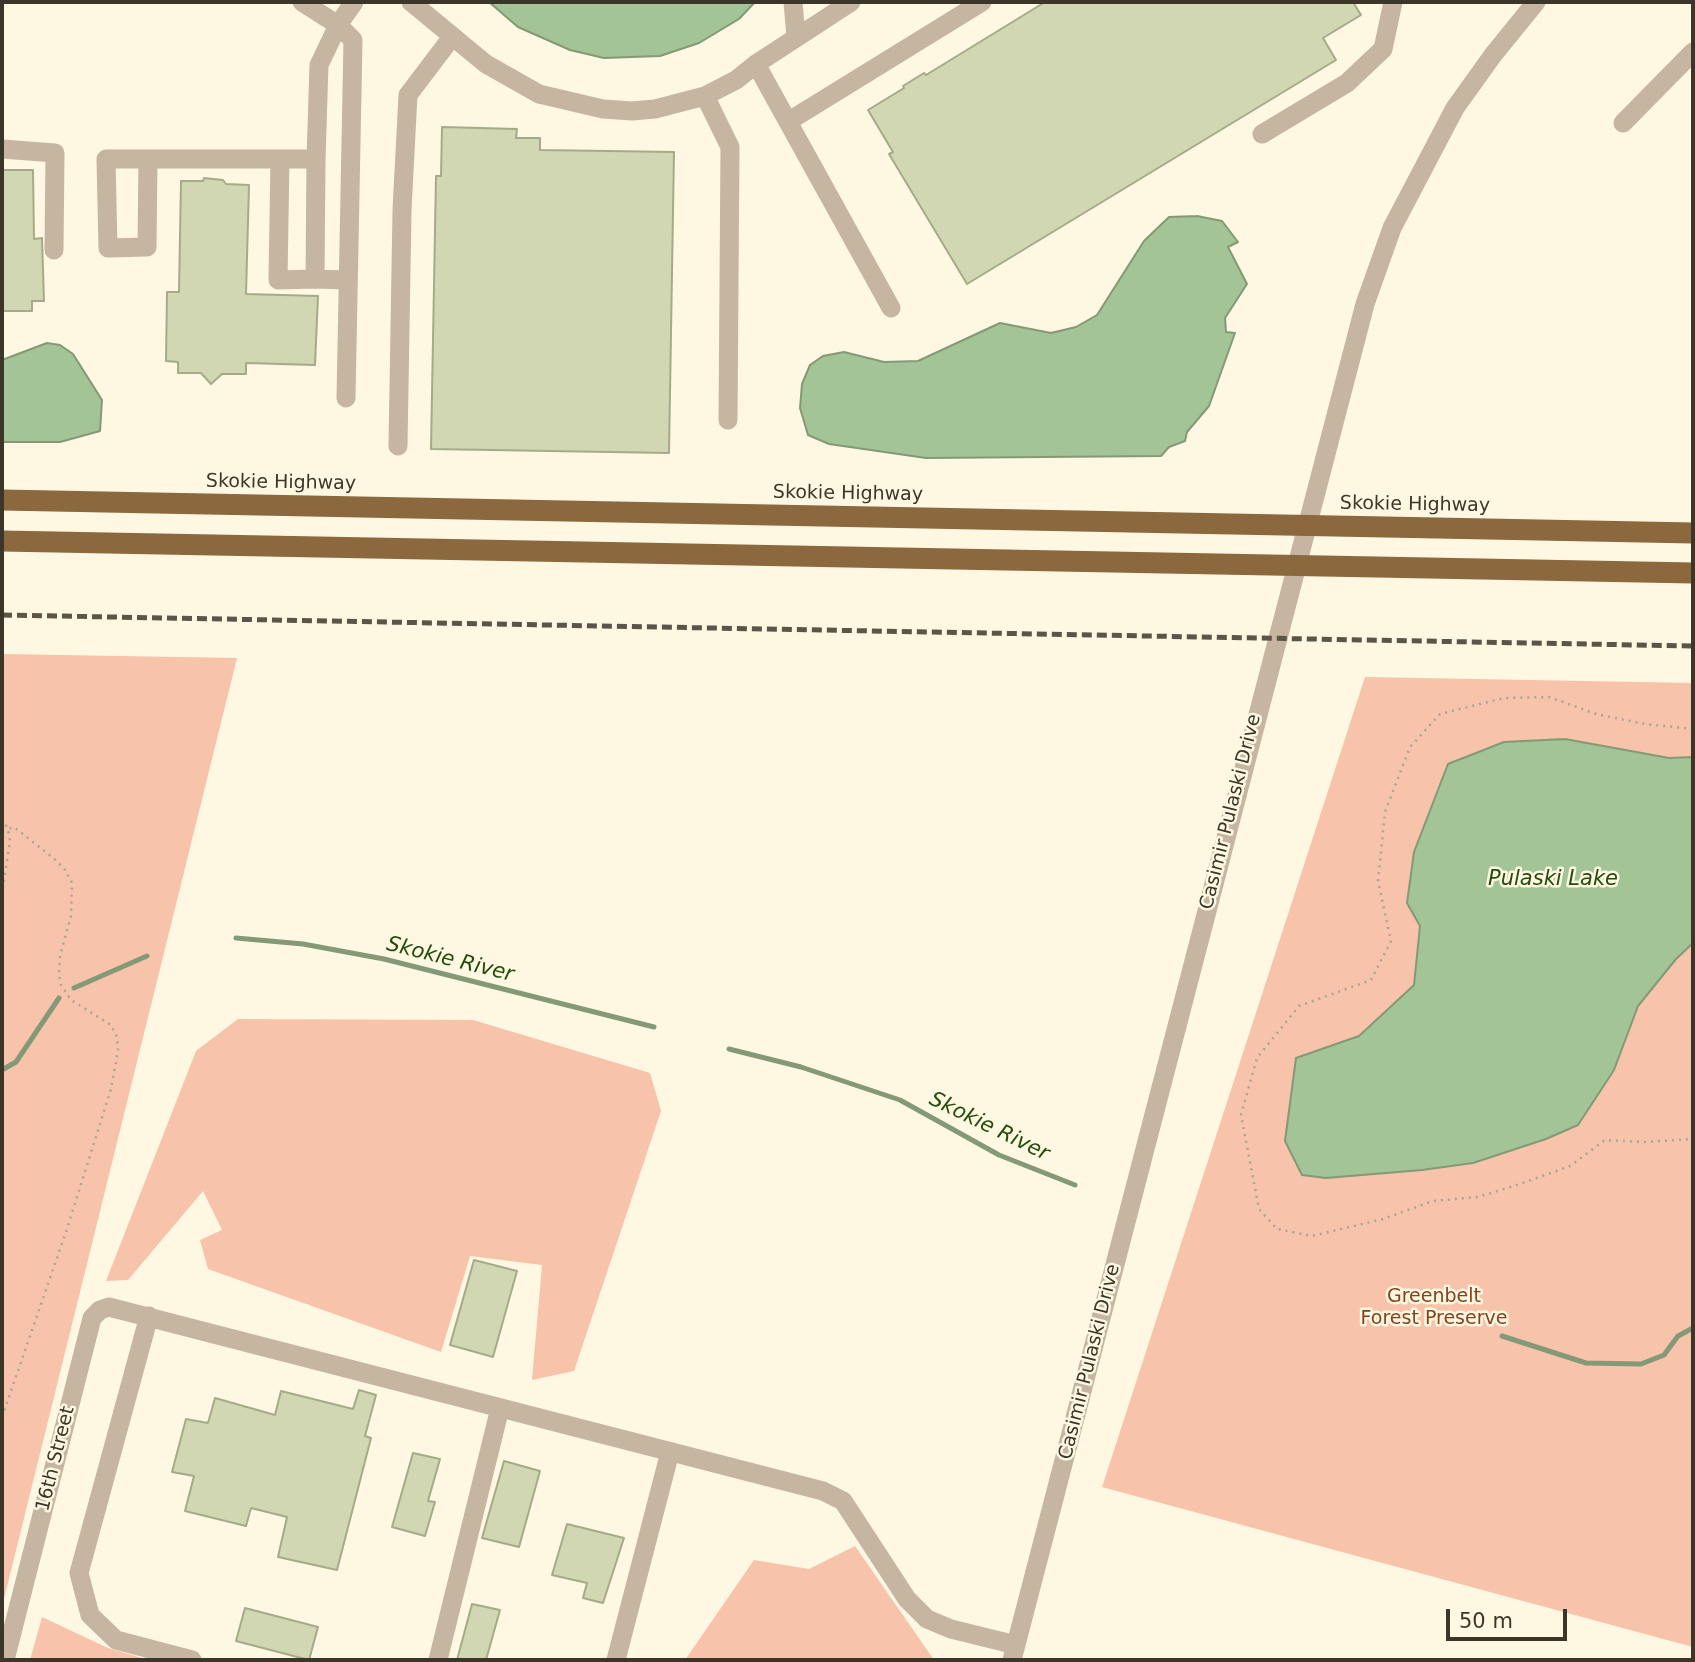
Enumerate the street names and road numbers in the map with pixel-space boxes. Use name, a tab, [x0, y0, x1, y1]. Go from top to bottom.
street label: Skokie Highway	[206, 470, 356, 496]
street label: Skokie Highway	[773, 481, 923, 507]
street label: Skokie Highway	[1340, 492, 1490, 518]
street label: Casimir Pulaski Drive	[1196, 712, 1266, 912]
street label: Casimir Pulaski Drive	[1055, 1262, 1125, 1462]
street label: 16th Street	[32, 1404, 80, 1514]

